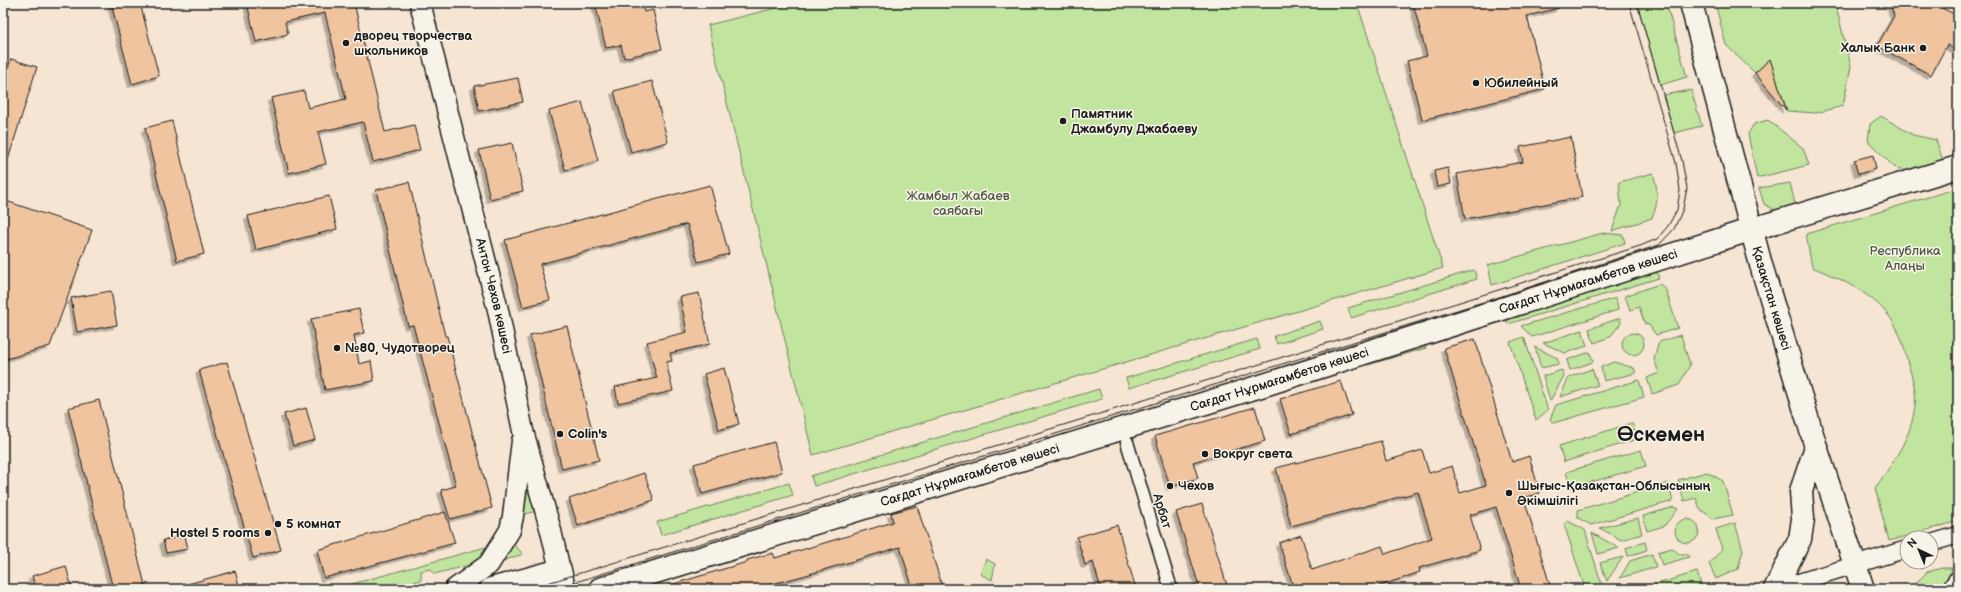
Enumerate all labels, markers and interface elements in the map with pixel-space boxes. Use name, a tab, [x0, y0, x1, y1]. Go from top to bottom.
place label: дворец творчества школьников	[353, 28, 473, 59]
marker: дворец творчества школьников	[341, 38, 351, 48]
place label: Халык Банк	[1840, 40, 1916, 56]
marker: Халык Банк	[1918, 43, 1928, 53]
place label: Юбилейный	[1484, 75, 1558, 91]
marker: Юбилейный	[1471, 78, 1481, 88]
place label: Памятник Джамбулу Джабаеву	[1071, 106, 1198, 137]
marker: Памятник Джамбулу Джабаеву	[1058, 116, 1068, 126]
park label: Жамбыл Жабаев саябағы	[907, 188, 1010, 219]
street label: Антон Чехов көшесі	[472, 235, 515, 355]
park label: Республика Алаңы	[1869, 243, 1941, 274]
street label: Қазақстан көшесі	[1748, 245, 1794, 352]
street label: Сағдат Нұрмағамбетов көшесі	[1497, 246, 1680, 318]
place label: №80, Чудотворец	[345, 340, 455, 356]
marker: №80, Чудотворец	[332, 343, 342, 353]
street label: Сағдат Нұрмағамбетов көшесі	[1188, 344, 1371, 415]
district label: Өскемен	[1617, 422, 1705, 447]
place label: Colin's	[568, 426, 607, 442]
marker: Colin's	[555, 429, 565, 439]
street label: Сағдат Нұрмағамбетов көшесі	[878, 440, 1061, 510]
place label: Вокруг света	[1213, 446, 1293, 462]
marker: Вокруг света	[1200, 449, 1210, 459]
place label: Чехов	[1178, 478, 1214, 494]
place label: Шығыс-Қазақстан-Облысының Әкімшілігі	[1517, 478, 1711, 509]
marker: Чехов	[1165, 481, 1175, 491]
marker: Шығыс-Қазақстан-Облысының Әкімшілігі	[1504, 488, 1514, 498]
street label: Арбат	[1149, 490, 1175, 531]
place label: 5 комнат	[286, 516, 342, 532]
marker: 5 комнат	[273, 519, 283, 529]
place label: Hostel 5 rooms	[170, 525, 260, 541]
marker: Hostel 5 rooms	[263, 528, 273, 538]
north arrow	[1899, 530, 1939, 570]
text: N	[1905, 536, 1920, 551]

